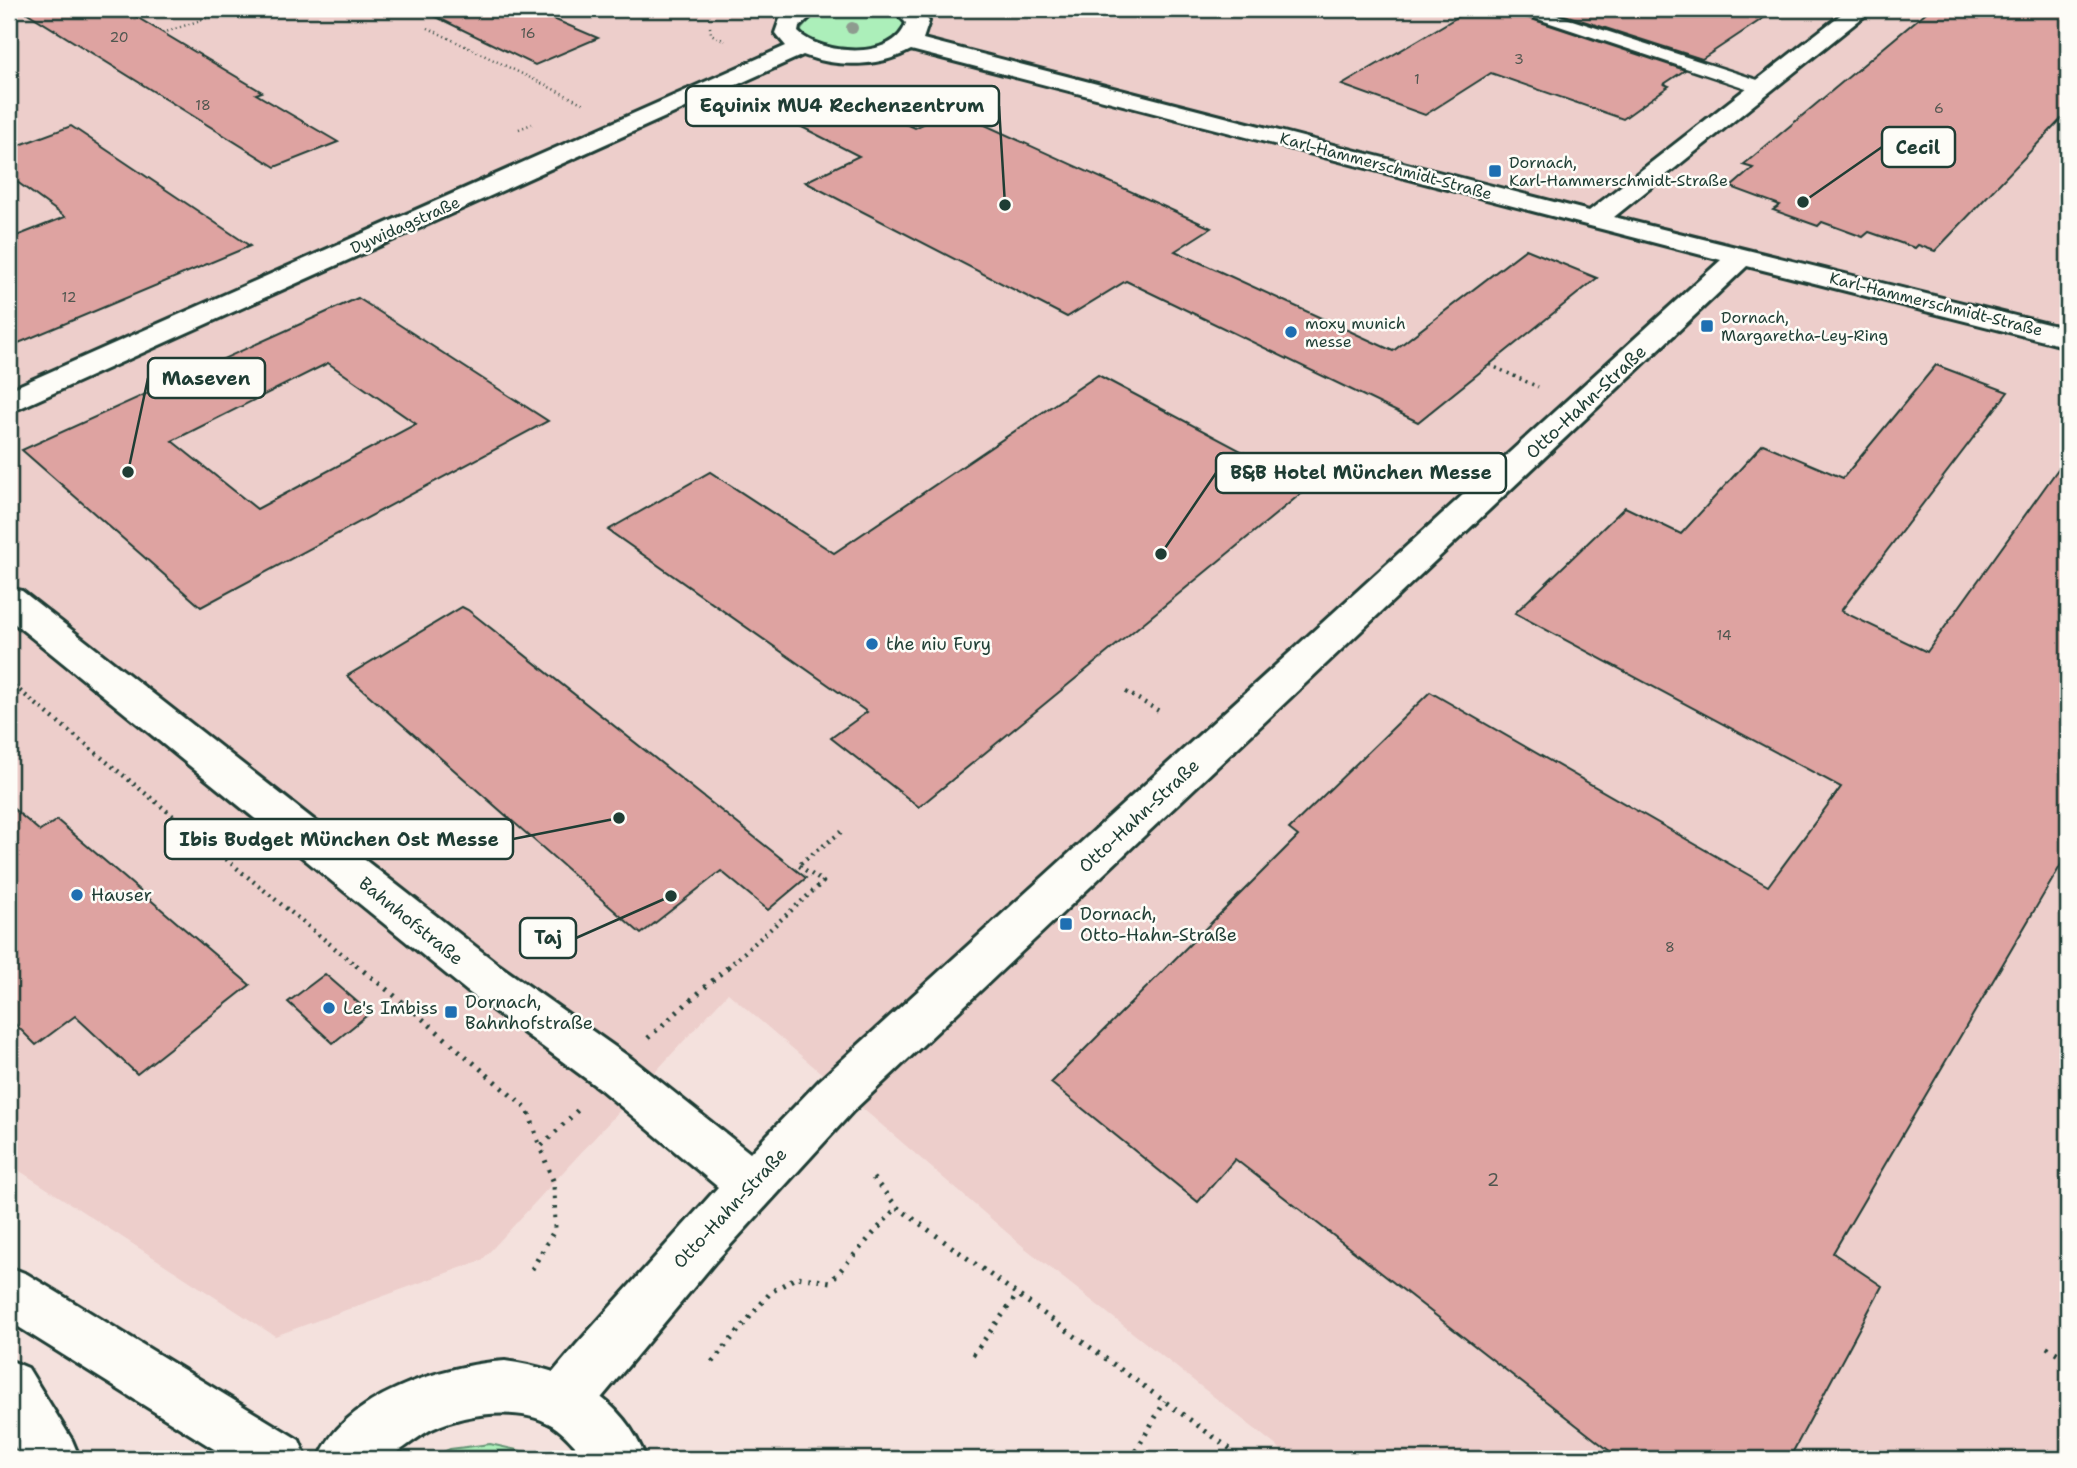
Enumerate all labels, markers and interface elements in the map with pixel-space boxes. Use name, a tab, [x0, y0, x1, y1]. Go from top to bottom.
house number: 16	[520, 24, 536, 42]
house number: 20	[109, 28, 129, 46]
house number: 3	[1514, 50, 1524, 68]
house number: 1	[1414, 70, 1420, 88]
callout: Equinix MU4 Rechenzentrum	[686, 86, 999, 126]
text: Equinix MU4 Rechenzentrum	[700, 93, 984, 118]
house number: 18	[195, 96, 211, 114]
house number: 6	[1934, 99, 1944, 117]
callout: Cecil	[1882, 127, 1955, 167]
street label: Karl-Hammerschmidt-Straße	[1278, 128, 1494, 204]
text: Cecil	[1896, 135, 1941, 160]
place label: Dornach, Karl-Hammerschmidt-Straße	[1509, 152, 1728, 191]
marker: Dornach, Karl-Hammerschmidt-Straße	[1487, 163, 1503, 179]
street label: Dywidagstraße	[347, 191, 463, 259]
street label: Karl-Hammerschmidt-Straße	[1827, 267, 2045, 341]
house number: 12	[62, 288, 76, 306]
place label: Dornach, Margaretha-Ley-Ring	[1721, 307, 1888, 346]
place label: moxy munich messe	[1305, 313, 1406, 352]
marker: Dornach, Margaretha-Ley-Ring	[1699, 318, 1715, 334]
marker: moxy munich messe	[1283, 324, 1299, 340]
street label: Otto-Hahn-Straße	[1520, 340, 1652, 464]
callout: Maseven	[148, 358, 265, 398]
text: Maseven	[162, 366, 251, 391]
callout: B&B Hotel München Messe	[1216, 453, 1506, 493]
text: B&B Hotel München Messe	[1230, 460, 1492, 485]
house number: 14	[1716, 626, 1732, 644]
place label: the niu Fury	[886, 632, 991, 656]
marker: the niu Fury	[864, 636, 880, 652]
street label: Otto-Hahn-Straße	[1073, 754, 1205, 878]
callout: Ibis Budget München Ost Messe	[165, 819, 513, 859]
text: Ibis Budget München Ost Messe	[179, 827, 499, 852]
street label: Bahnhofstraße	[354, 871, 468, 971]
place label: Hauser	[91, 883, 152, 907]
marker: Hauser	[69, 887, 85, 903]
place label: Dornach, Otto-Hahn-Straße	[1080, 902, 1237, 947]
marker: Dornach, Otto-Hahn-Straße	[1058, 916, 1074, 932]
callout: Taj	[520, 918, 576, 958]
text: Taj	[534, 925, 562, 950]
house number: 8	[1665, 938, 1675, 956]
place label: Dornach, Bahnhofstraße	[465, 990, 593, 1035]
place label: Le's Imbiss	[343, 996, 438, 1020]
marker: Le's Imbiss	[321, 1000, 337, 1016]
marker: Dornach, Bahnhofstraße	[443, 1004, 459, 1020]
street label: Otto-Hahn-Straße	[668, 1142, 792, 1274]
house number: 2	[1487, 1168, 1499, 1192]

